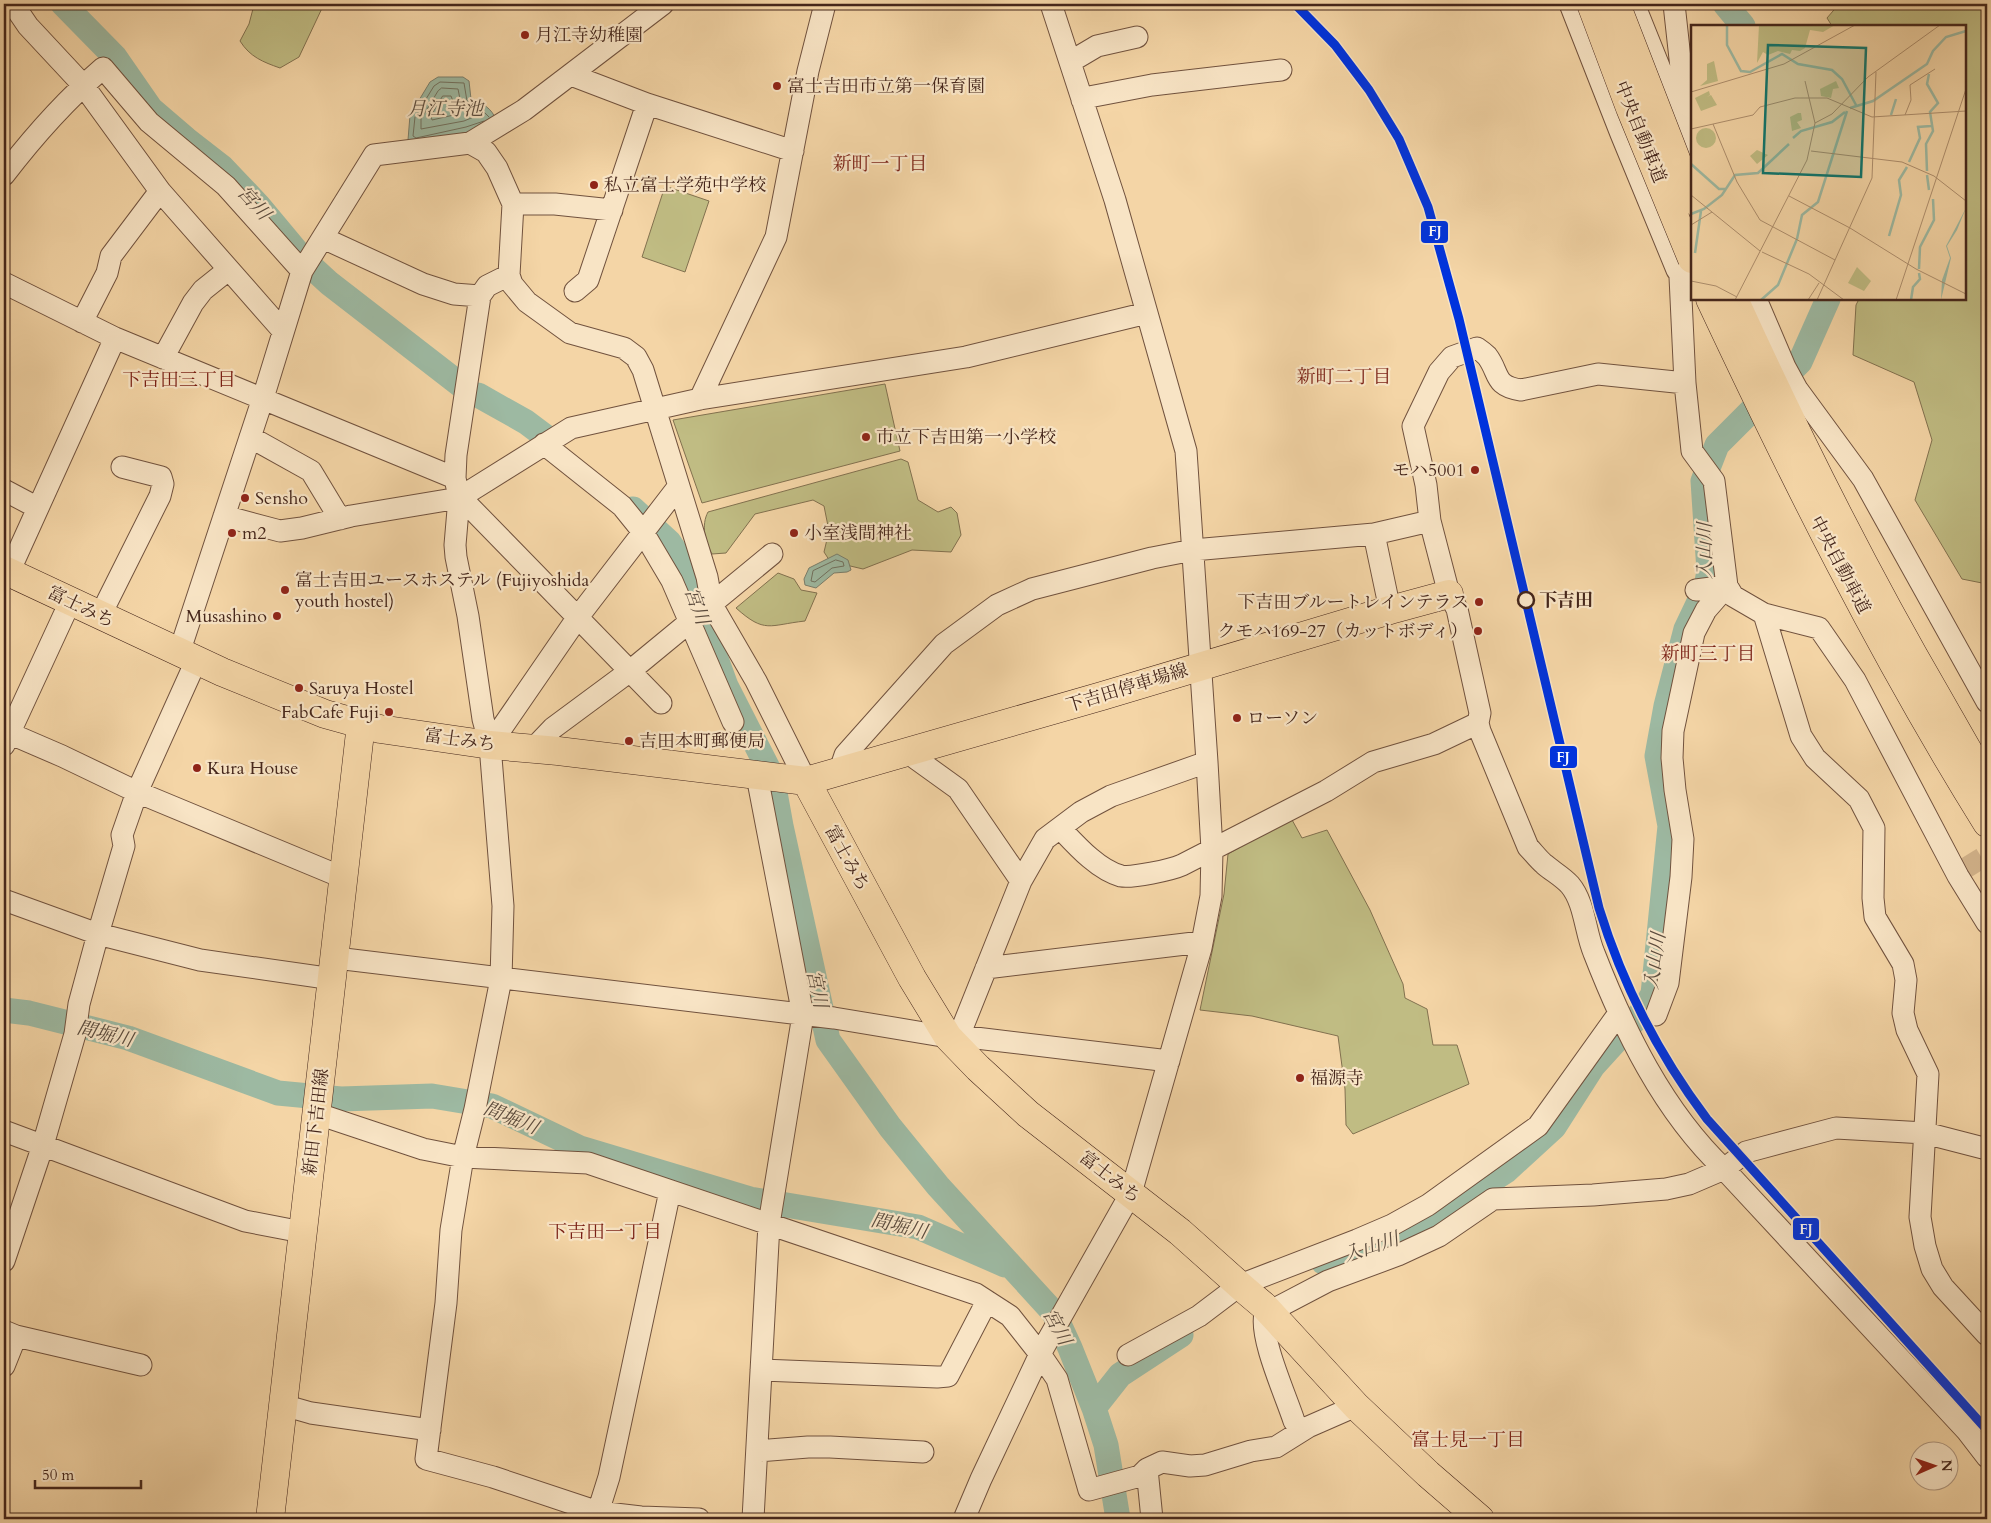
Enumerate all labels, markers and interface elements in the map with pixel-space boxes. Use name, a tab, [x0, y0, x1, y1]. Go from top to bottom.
place label: 月江寺幼稚園	[535, 23, 643, 48]
inset map	[1691, 25, 1966, 300]
marker: 月江寺幼稚園	[519, 29, 531, 41]
place label: 富士吉田市立第一保育園	[787, 74, 985, 99]
street label: 中央自動車道	[1608, 77, 1672, 187]
marker: 富士吉田市立第一保育園	[771, 80, 783, 92]
water label: 月江寺池	[407, 96, 485, 122]
district label: 新町一丁目	[832, 151, 928, 177]
place label: 私立富士学苑中学校	[604, 173, 766, 198]
marker: 私立富士学苑中学校	[588, 179, 600, 191]
water label: 宮川	[232, 180, 278, 227]
line badge: FJ	[1420, 220, 1449, 244]
text: FJ	[1428, 222, 1442, 241]
district label: 新町二丁目	[1296, 364, 1392, 390]
district label: 下吉田三丁目	[122, 367, 236, 393]
place label: 市立下吉田第一小学校	[876, 425, 1056, 450]
marker: 市立下吉田第一小学校	[860, 431, 872, 443]
place label: モハ5001	[1392, 458, 1465, 483]
marker: モハ5001	[1469, 464, 1481, 476]
place label: Sensho	[255, 486, 308, 511]
marker: Sensho	[239, 492, 251, 504]
street label: 中央自動車道	[1804, 511, 1876, 619]
place label: m2	[242, 521, 266, 546]
place label: 小室浅間神社	[804, 521, 912, 546]
water label: 入山川	[1692, 521, 1718, 580]
marker: m2	[226, 527, 238, 539]
marker: 小室浅間神社	[788, 527, 800, 539]
place label: 富士吉田ユースホステル (Fujiyoshida youth hostel)	[294, 568, 589, 614]
street label: 富士みち	[43, 580, 119, 634]
marker: 富士吉田ユースホステル (Fujiyoshida youth hostel)	[279, 584, 291, 596]
water label: 宮川	[678, 584, 716, 630]
place label: 下吉田	[1539, 588, 1593, 613]
place label: 下吉田ブルートレインテラス	[1237, 590, 1469, 615]
marker: 下吉田	[1517, 591, 1535, 609]
marker: 下吉田ブルートレインテラス	[1473, 596, 1485, 608]
place label: Musashino	[185, 604, 267, 629]
marker: Musashino	[271, 610, 283, 622]
place label: クモハ169-27（カットボディ）	[1217, 619, 1468, 644]
marker: クモハ169-27（カットボディ）	[1472, 625, 1484, 637]
district label: 新町三丁目	[1660, 641, 1756, 667]
street label: 下吉田停車場線	[1063, 658, 1191, 718]
place label: Saruya Hostel	[309, 676, 414, 701]
marker: Saruya Hostel	[293, 682, 305, 694]
place label: FabCafe Fuji	[281, 700, 379, 725]
marker: FabCafe Fuji	[383, 706, 395, 718]
place label: ローソン	[1247, 706, 1318, 731]
marker: ローソン	[1231, 712, 1243, 724]
street label: 富士みち	[423, 723, 497, 757]
place label: 吉田本町郵便局	[639, 729, 765, 754]
marker: 吉田本町郵便局	[623, 735, 635, 747]
line badge: FJ	[1549, 745, 1578, 769]
text: FJ	[1556, 748, 1570, 767]
place label: Kura House	[207, 756, 298, 781]
marker: Kura House	[191, 762, 203, 774]
street label: 富士みち	[819, 820, 875, 896]
water label: 入山川	[1638, 929, 1672, 991]
water label: 宮川	[800, 968, 834, 1012]
water label: 間堀川	[74, 1014, 138, 1054]
place label: 福源寺	[1310, 1066, 1364, 1091]
street label: 新田下吉田線	[297, 1067, 335, 1177]
marker: 福源寺	[1294, 1072, 1306, 1084]
water label: 間堀川	[480, 1095, 544, 1141]
street label: 富士みち	[1074, 1145, 1146, 1209]
water label: 間堀川	[868, 1207, 932, 1246]
line badge: FJ	[1792, 1217, 1820, 1241]
district label: 下吉田一丁目	[548, 1219, 662, 1245]
text: FJ	[1799, 1220, 1813, 1239]
water label: 入山川	[1340, 1225, 1404, 1268]
water label: 宮川	[1037, 1304, 1078, 1352]
district label: 富士見一丁目	[1411, 1427, 1525, 1453]
north arrow	[1908, 1440, 1958, 1490]
scale bar	[35, 1458, 141, 1490]
text: N	[1937, 1459, 1956, 1472]
text: 50 m	[42, 1465, 74, 1485]

